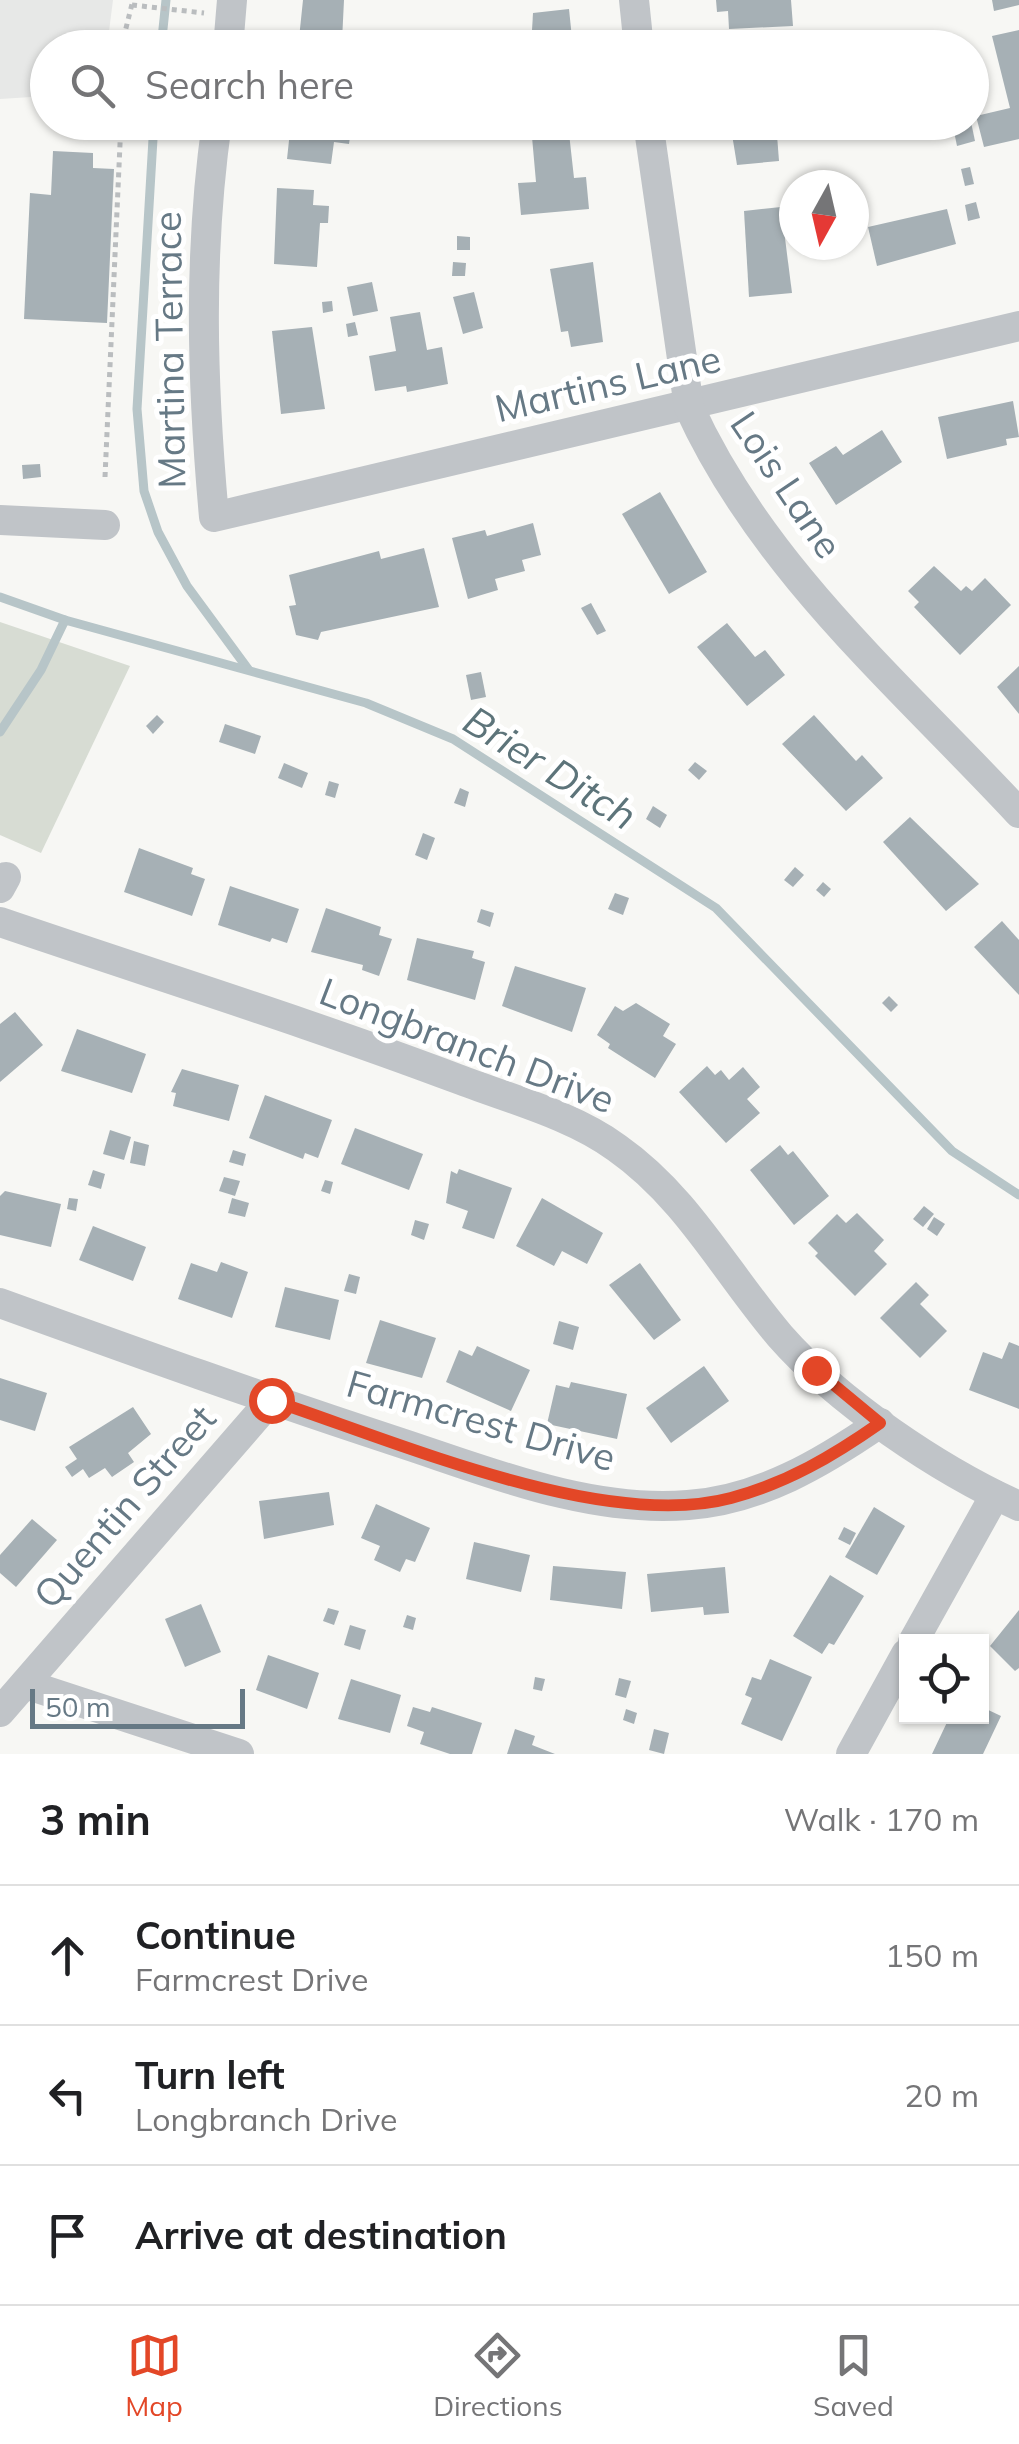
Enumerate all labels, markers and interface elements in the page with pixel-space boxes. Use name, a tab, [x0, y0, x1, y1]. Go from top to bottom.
search box	[30, 30, 989, 140]
icon: search	[65, 58, 120, 113]
text: Search here	[145, 61, 354, 109]
north arrow	[779, 170, 869, 260]
street label: Martina Terrace	[143, 211, 195, 489]
street label: Martins Lane	[490, 334, 725, 432]
street label: Lois Lane	[720, 402, 853, 567]
water label: Brier Ditch	[455, 694, 646, 840]
street label: Longbranch Drive	[313, 967, 621, 1123]
route end	[794, 1348, 840, 1394]
street label: Farmcrest Drive	[341, 1359, 621, 1481]
route start	[249, 1378, 295, 1424]
street label: Quentin Street	[23, 1395, 226, 1618]
map controls	[899, 1634, 989, 1724]
button: locate	[899, 1634, 989, 1724]
scale bar	[30, 1684, 245, 1728]
text: 50 m	[45, 1689, 111, 1724]
text: 3 min	[40, 1793, 151, 1846]
text: Walk · 170 m	[784, 1799, 979, 1839]
text: Continue	[135, 1911, 296, 1959]
icon: ahead	[40, 1928, 95, 1983]
text: 150 m	[885, 1935, 979, 1975]
text: Farmcrest Drive	[135, 1959, 368, 1999]
text: Turn left	[135, 2051, 285, 2099]
icon: left	[40, 2068, 95, 2123]
text: 20 m	[904, 2075, 979, 2115]
text: Longbranch Drive	[135, 2099, 397, 2139]
icon: arrive	[40, 2208, 95, 2263]
text: Arrive at destination	[135, 2211, 507, 2259]
tab: Map	[125, 2328, 183, 2423]
tab: Directions	[433, 2328, 563, 2423]
tab: Saved	[813, 2328, 894, 2423]

